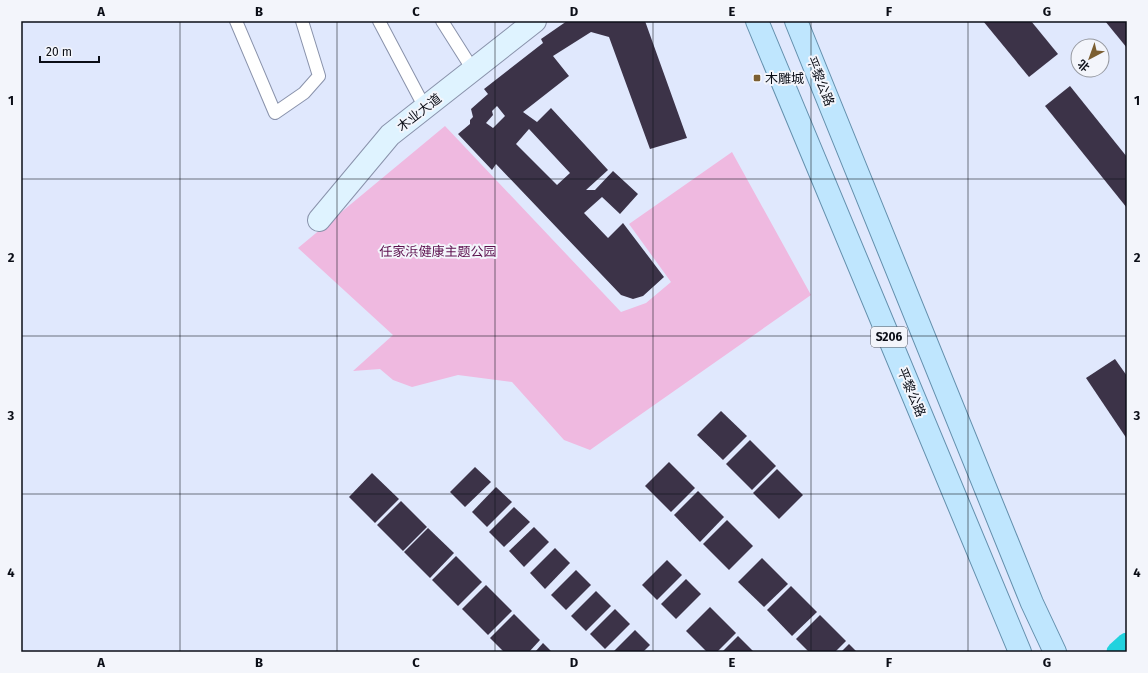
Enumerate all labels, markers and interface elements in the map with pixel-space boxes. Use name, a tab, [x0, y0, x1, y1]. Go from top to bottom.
text: A	[96, 4, 105, 19]
text: B	[255, 4, 263, 19]
text: C	[412, 4, 420, 19]
text: D	[570, 4, 579, 19]
text: E	[729, 4, 736, 19]
text: F	[886, 4, 893, 19]
text: G	[1043, 4, 1051, 19]
scale bar	[40, 38, 99, 64]
north arrow	[1070, 38, 1110, 78]
text: 20 m	[46, 45, 72, 59]
street label: 平黎公路	[804, 54, 837, 108]
text: 北	[1075, 57, 1092, 74]
place label: 木雕城	[765, 71, 804, 86]
marker: 木雕城	[752, 73, 762, 83]
street label: 木业大道	[394, 90, 444, 134]
text: 1	[8, 93, 14, 108]
text: 1	[1134, 93, 1140, 108]
park label: 任家浜健康主题公园	[379, 244, 497, 259]
text: 2	[8, 250, 15, 265]
text: 2	[1134, 250, 1141, 265]
road number: S206	[871, 327, 907, 347]
street label: 平黎公路	[894, 365, 929, 419]
text: 3	[7, 408, 15, 423]
text: 3	[1133, 408, 1141, 423]
text: 4	[7, 565, 15, 580]
text: 4	[1133, 565, 1141, 580]
text: A	[96, 655, 105, 670]
text: B	[255, 655, 263, 670]
text: C	[412, 655, 420, 670]
text: D	[570, 655, 579, 670]
text: E	[729, 655, 736, 670]
text: F	[886, 655, 893, 670]
text: G	[1043, 655, 1051, 670]

